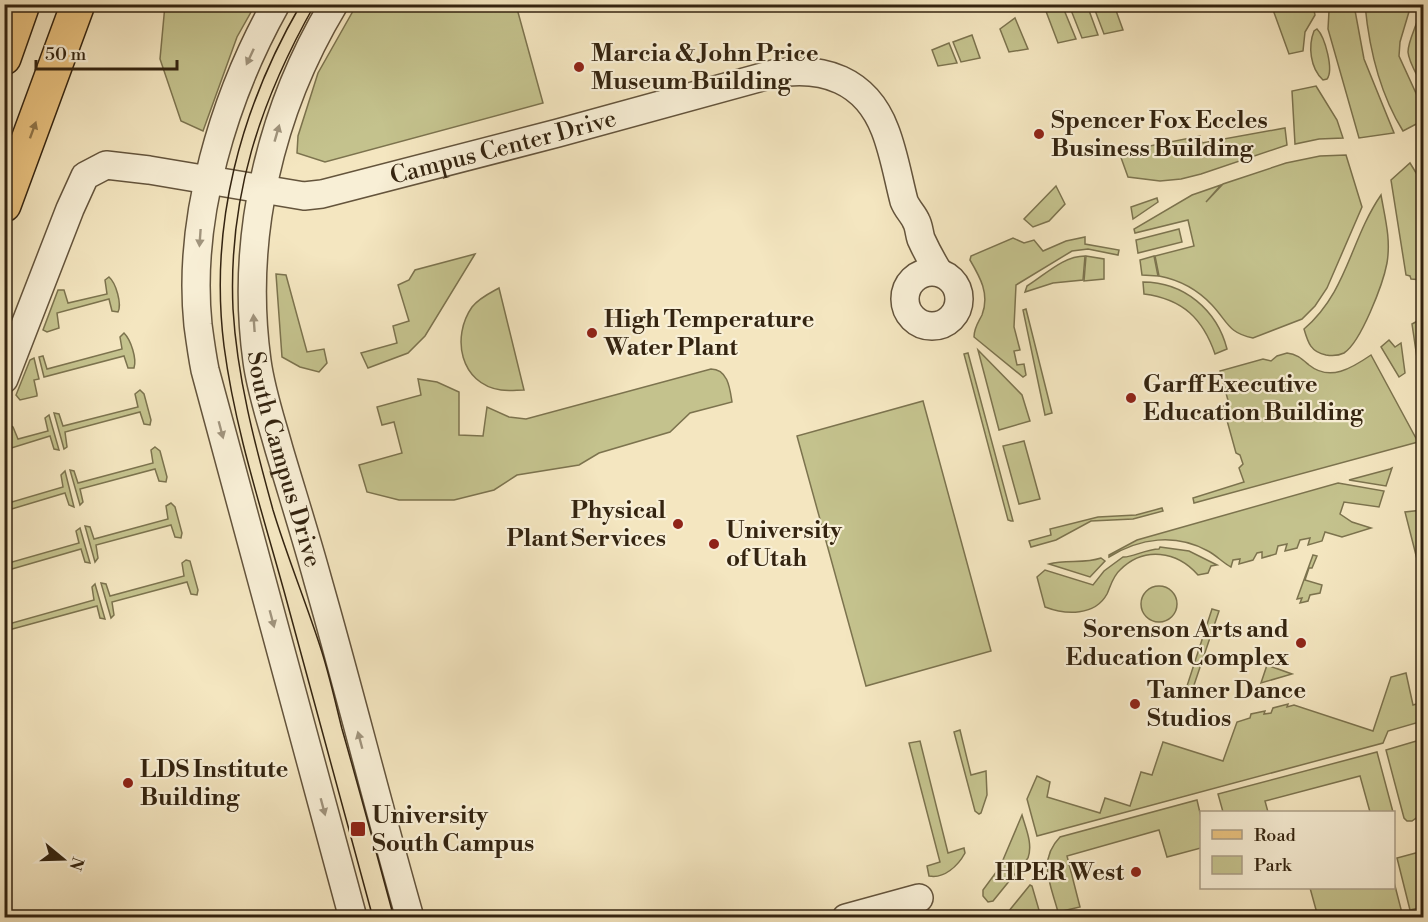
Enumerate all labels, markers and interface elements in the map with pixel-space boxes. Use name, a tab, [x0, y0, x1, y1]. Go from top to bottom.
scale bar	[36, 33, 177, 71]
place label: Marcia & John Price Museum Building	[591, 39, 819, 97]
text: 50 m	[45, 43, 87, 66]
one-way arrow	[245, 48, 254, 65]
marker: Marcia & John Price Museum Building	[572, 60, 586, 74]
street label: Campus Center Drive	[387, 104, 620, 192]
place label: Spencer Fox Eccles Business Building	[1051, 106, 1268, 164]
one-way arrow	[28, 121, 38, 139]
one-way arrow	[273, 123, 282, 141]
marker: Spencer Fox Eccles Business Building	[1032, 127, 1046, 141]
one-way arrow	[195, 229, 205, 248]
place label: High Temperature Water Plant	[603, 305, 814, 363]
one-way arrow	[249, 313, 259, 332]
marker: High Temperature Water Plant	[585, 326, 599, 340]
street label: South Campus Drive	[240, 350, 327, 571]
place label: Garff Executive Education Building	[1143, 370, 1365, 428]
marker: Garff Executive Education Building	[1124, 391, 1138, 405]
one-way arrow	[217, 422, 226, 440]
place label: Physical Plant Services	[507, 496, 666, 554]
place label: University of Utah	[726, 516, 843, 574]
marker: Physical Plant Services	[671, 517, 685, 531]
marker: University of Utah	[707, 537, 721, 551]
one-way arrow	[268, 610, 277, 628]
place label: Sorenson Arts and Education Complex	[1065, 615, 1289, 673]
marker: Sorenson Arts and Education Complex	[1294, 636, 1308, 650]
place label: Tanner Dance Studios	[1147, 676, 1306, 734]
marker: Tanner Dance Studios	[1128, 697, 1142, 711]
one-way arrow	[355, 731, 365, 749]
place label: LDS Institute Building	[140, 755, 288, 813]
marker: LDS Institute Building	[121, 776, 135, 790]
one-way arrow	[319, 798, 328, 816]
place label: University South Campus	[372, 801, 534, 859]
legend	[1200, 811, 1395, 889]
marker: University South Campus	[349, 820, 367, 838]
text: Road	[1254, 824, 1297, 847]
north arrow	[33, 829, 93, 889]
text: N	[65, 854, 88, 873]
text: Park	[1254, 854, 1293, 877]
place label: HPER West	[995, 858, 1124, 888]
marker: HPER West	[1129, 865, 1143, 879]

